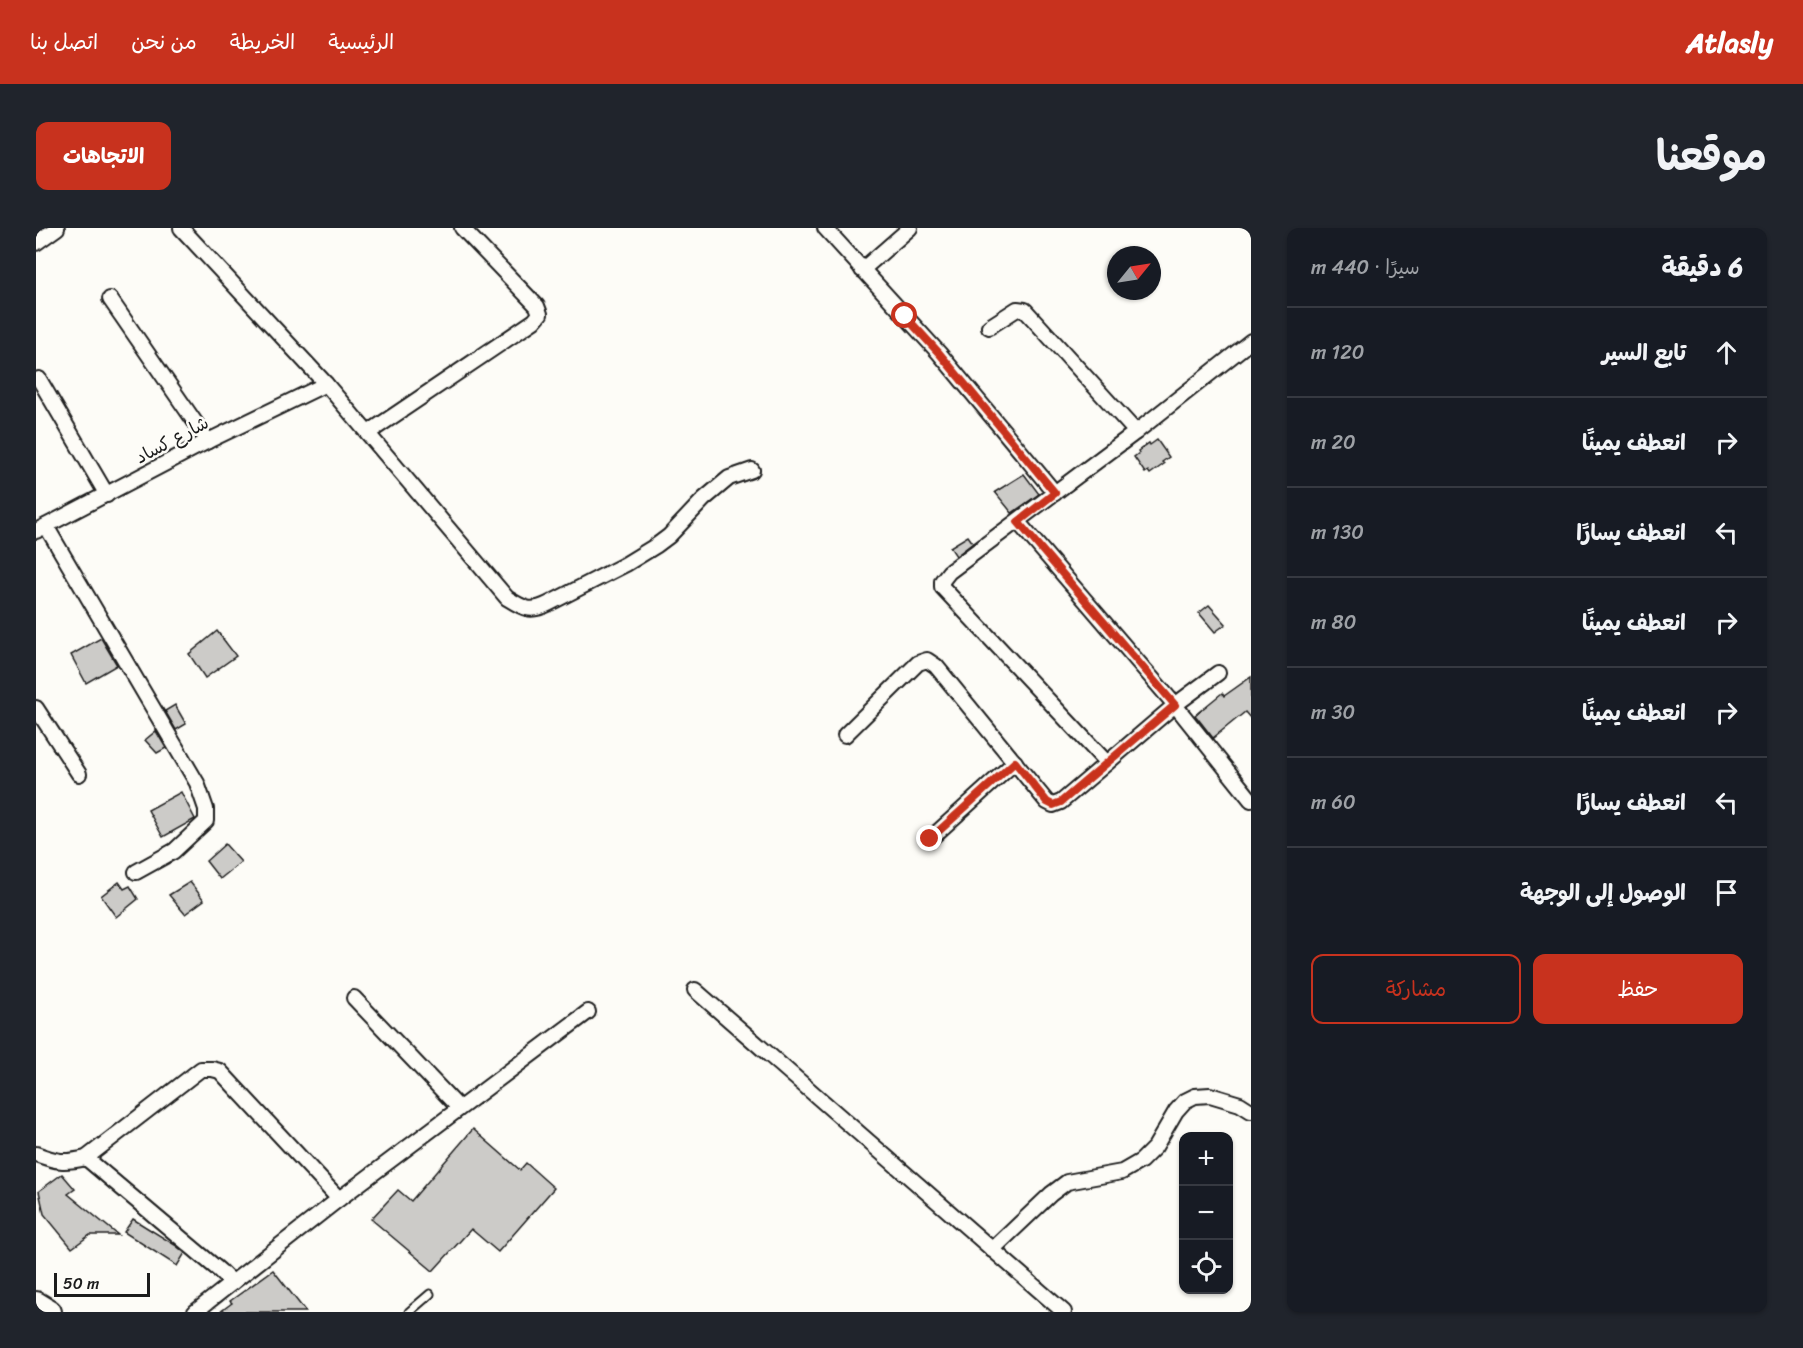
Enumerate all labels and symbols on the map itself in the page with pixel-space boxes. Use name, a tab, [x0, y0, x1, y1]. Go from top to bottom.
north arrow	[1107, 246, 1161, 300]
route start	[891, 302, 917, 328]
street label: شارع كساد	[129, 407, 215, 473]
route end	[916, 825, 942, 851]
scale bar	[54, 1270, 150, 1298]

